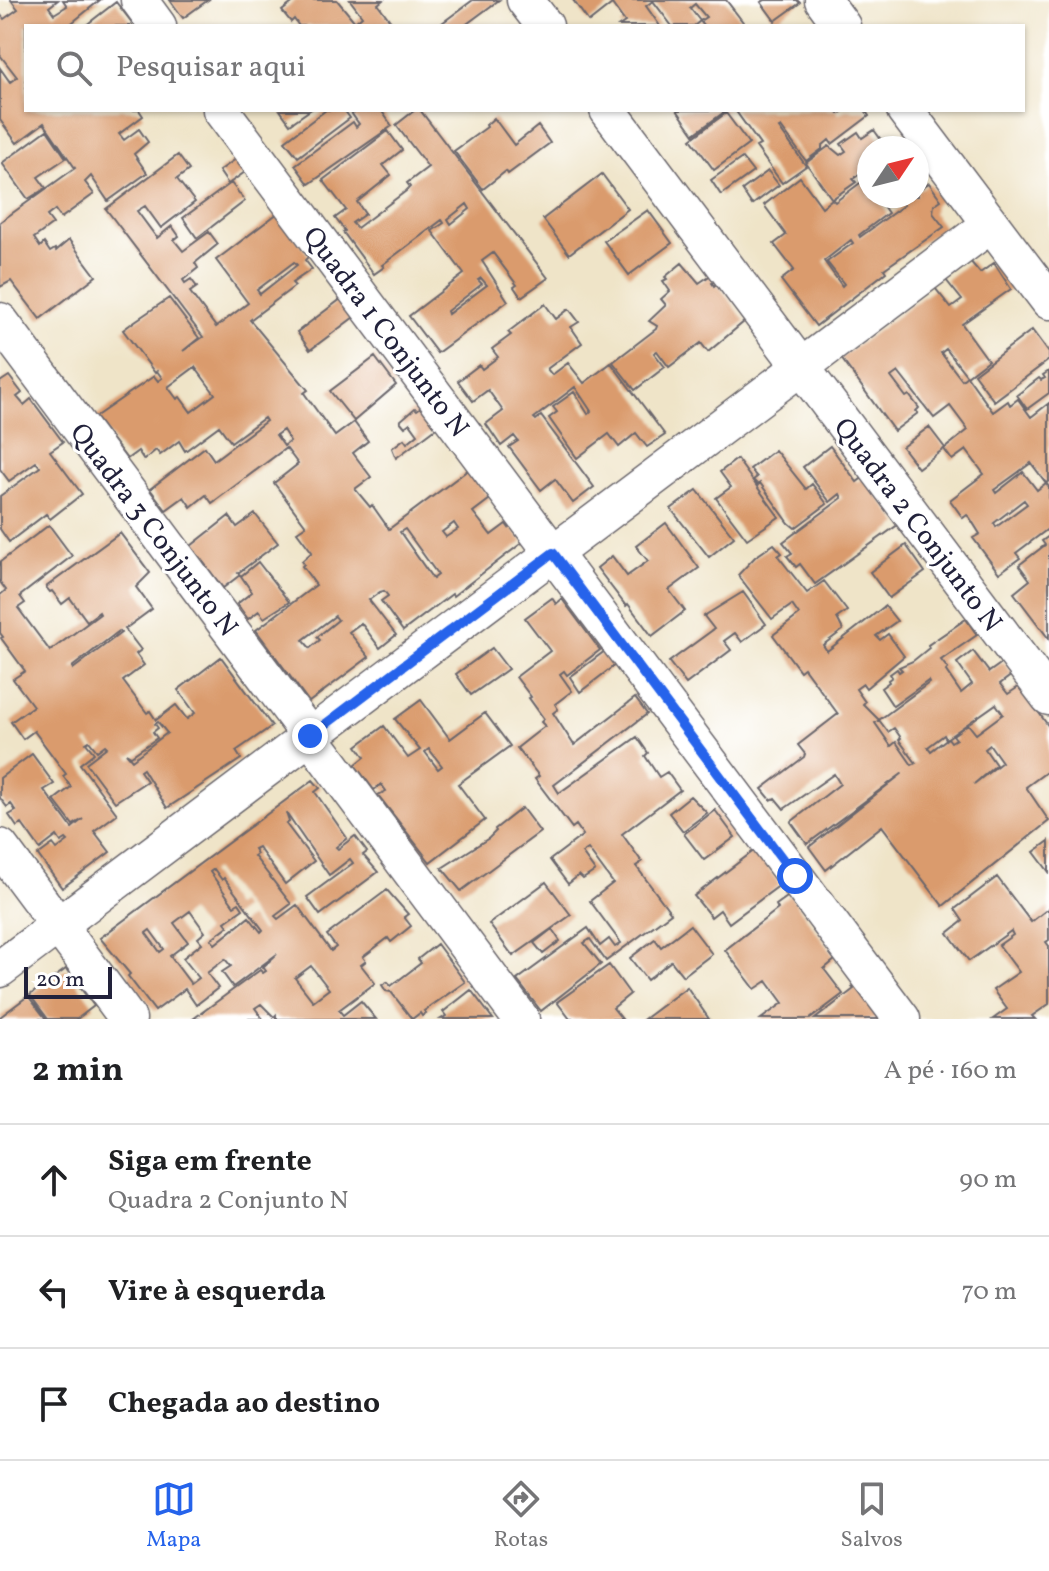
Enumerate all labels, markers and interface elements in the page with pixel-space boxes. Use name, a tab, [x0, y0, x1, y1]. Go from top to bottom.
search box	[24, 24, 1025, 112]
icon: search	[52, 46, 96, 90]
text: Pesquisar aqui	[116, 47, 306, 89]
north arrow	[857, 136, 929, 208]
street label: Quadra 1 Conjunto N	[293, 219, 477, 446]
street label: Quadra 2 Conjunto N	[823, 410, 1011, 641]
street label: Quadra 3 Conjunto N	[60, 416, 246, 645]
route end	[292, 718, 328, 754]
route start	[777, 858, 813, 894]
scale bar	[24, 963, 112, 999]
text: 20 m	[36, 965, 85, 996]
text: 2 min	[32, 1048, 124, 1095]
text: A pé · 160 m	[884, 1053, 1017, 1089]
text: Siga em frente	[108, 1141, 312, 1183]
icon: ahead	[32, 1158, 76, 1202]
text: 90 m	[959, 1162, 1017, 1198]
text: Quadra 2 Conjunto N	[108, 1183, 349, 1219]
icon: left	[32, 1270, 76, 1314]
text: Vire à esquerda	[108, 1271, 326, 1313]
text: 70 m	[962, 1274, 1017, 1310]
icon: arrive	[32, 1382, 76, 1426]
text: Chegada ao destino	[108, 1383, 380, 1425]
tab: Mapa	[146, 1477, 201, 1556]
tab: Rotas	[494, 1477, 548, 1556]
tab: Salvos	[841, 1477, 903, 1556]

